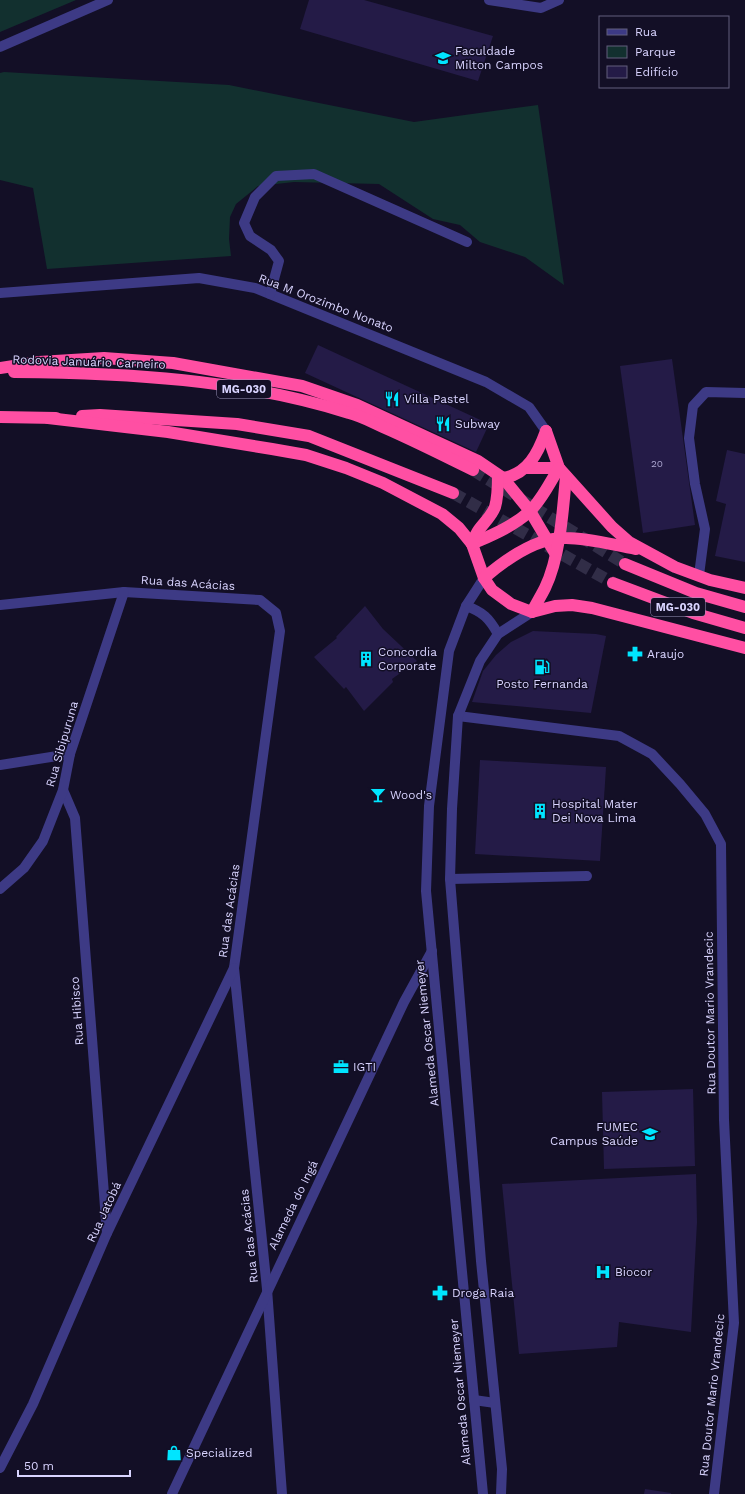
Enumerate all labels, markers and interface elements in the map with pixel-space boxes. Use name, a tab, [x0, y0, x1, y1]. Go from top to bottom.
legend	[599, 16, 729, 88]
text: Rua	[635, 25, 657, 39]
place label: Faculdade Milton Campos	[455, 44, 543, 72]
text: Parque	[635, 45, 676, 59]
school or university icon: Faculdade Milton Campos	[434, 49, 452, 67]
text: Edifício	[635, 65, 678, 79]
street label: Rua M Orozimbo Nonato	[257, 271, 395, 335]
street label: Rodovia Januário Carneiro	[12, 352, 166, 372]
road number: MG-030	[217, 380, 271, 398]
restaurant icon: Villa Pastel	[383, 390, 401, 408]
place label: Villa Pastel	[404, 392, 469, 406]
restaurant icon: Subway	[434, 415, 452, 433]
place label: Subway	[455, 417, 501, 431]
house number: 20	[651, 458, 663, 469]
street label: Rua das Acácias	[140, 573, 236, 593]
road number: MG-030	[651, 598, 705, 616]
place label: Concordia Corporate	[378, 645, 437, 673]
pharmacy icon: Araujo	[626, 645, 644, 663]
place label: Araujo	[647, 647, 684, 661]
building icon: Concordia Corporate	[357, 650, 375, 668]
fuel station icon: Posto Fernanda	[533, 658, 551, 676]
place label: Posto Fernanda	[496, 677, 588, 691]
street label: Rua Sibipuruna	[43, 699, 81, 789]
bar icon: Wood's	[369, 786, 387, 804]
place label: Wood's	[390, 788, 432, 802]
place label: Hospital Mater Dei Nova Lima	[552, 797, 638, 825]
building icon: Hospital Mater Dei Nova Lima	[531, 802, 549, 820]
street label: Rua das Acácias	[215, 863, 243, 959]
street label: Rua Doutor Mario Vrandecic	[702, 931, 718, 1095]
street label: Alameda Oscar Niemeyer	[412, 959, 442, 1107]
street label: Rua Hibisco	[68, 976, 86, 1046]
office icon: IGTI	[332, 1058, 350, 1076]
place label: IGTI	[353, 1060, 376, 1074]
place label: FUMEC Campus Saúde	[550, 1120, 638, 1148]
school or university icon: FUMEC Campus Saúde	[641, 1125, 659, 1143]
street label: Alameda do Ingá	[265, 1158, 321, 1252]
street label: Rua Jatobá	[84, 1179, 124, 1245]
street label: Rua das Acácias	[237, 1188, 261, 1284]
hospital icon: Biocor	[594, 1263, 612, 1281]
place label: Biocor	[615, 1265, 652, 1279]
pharmacy icon: Droga Raia	[431, 1284, 449, 1302]
place label: Droga Raia	[452, 1286, 514, 1300]
street label: Rua Doutor Mario Vrandecic	[696, 1313, 728, 1477]
street label: Alameda Oscar Niemeyer	[447, 1318, 473, 1466]
shop icon: Specialized	[165, 1444, 183, 1462]
place label: Specialized	[186, 1446, 252, 1460]
scale bar	[18, 1452, 130, 1478]
text: 50 m	[24, 1459, 54, 1473]

